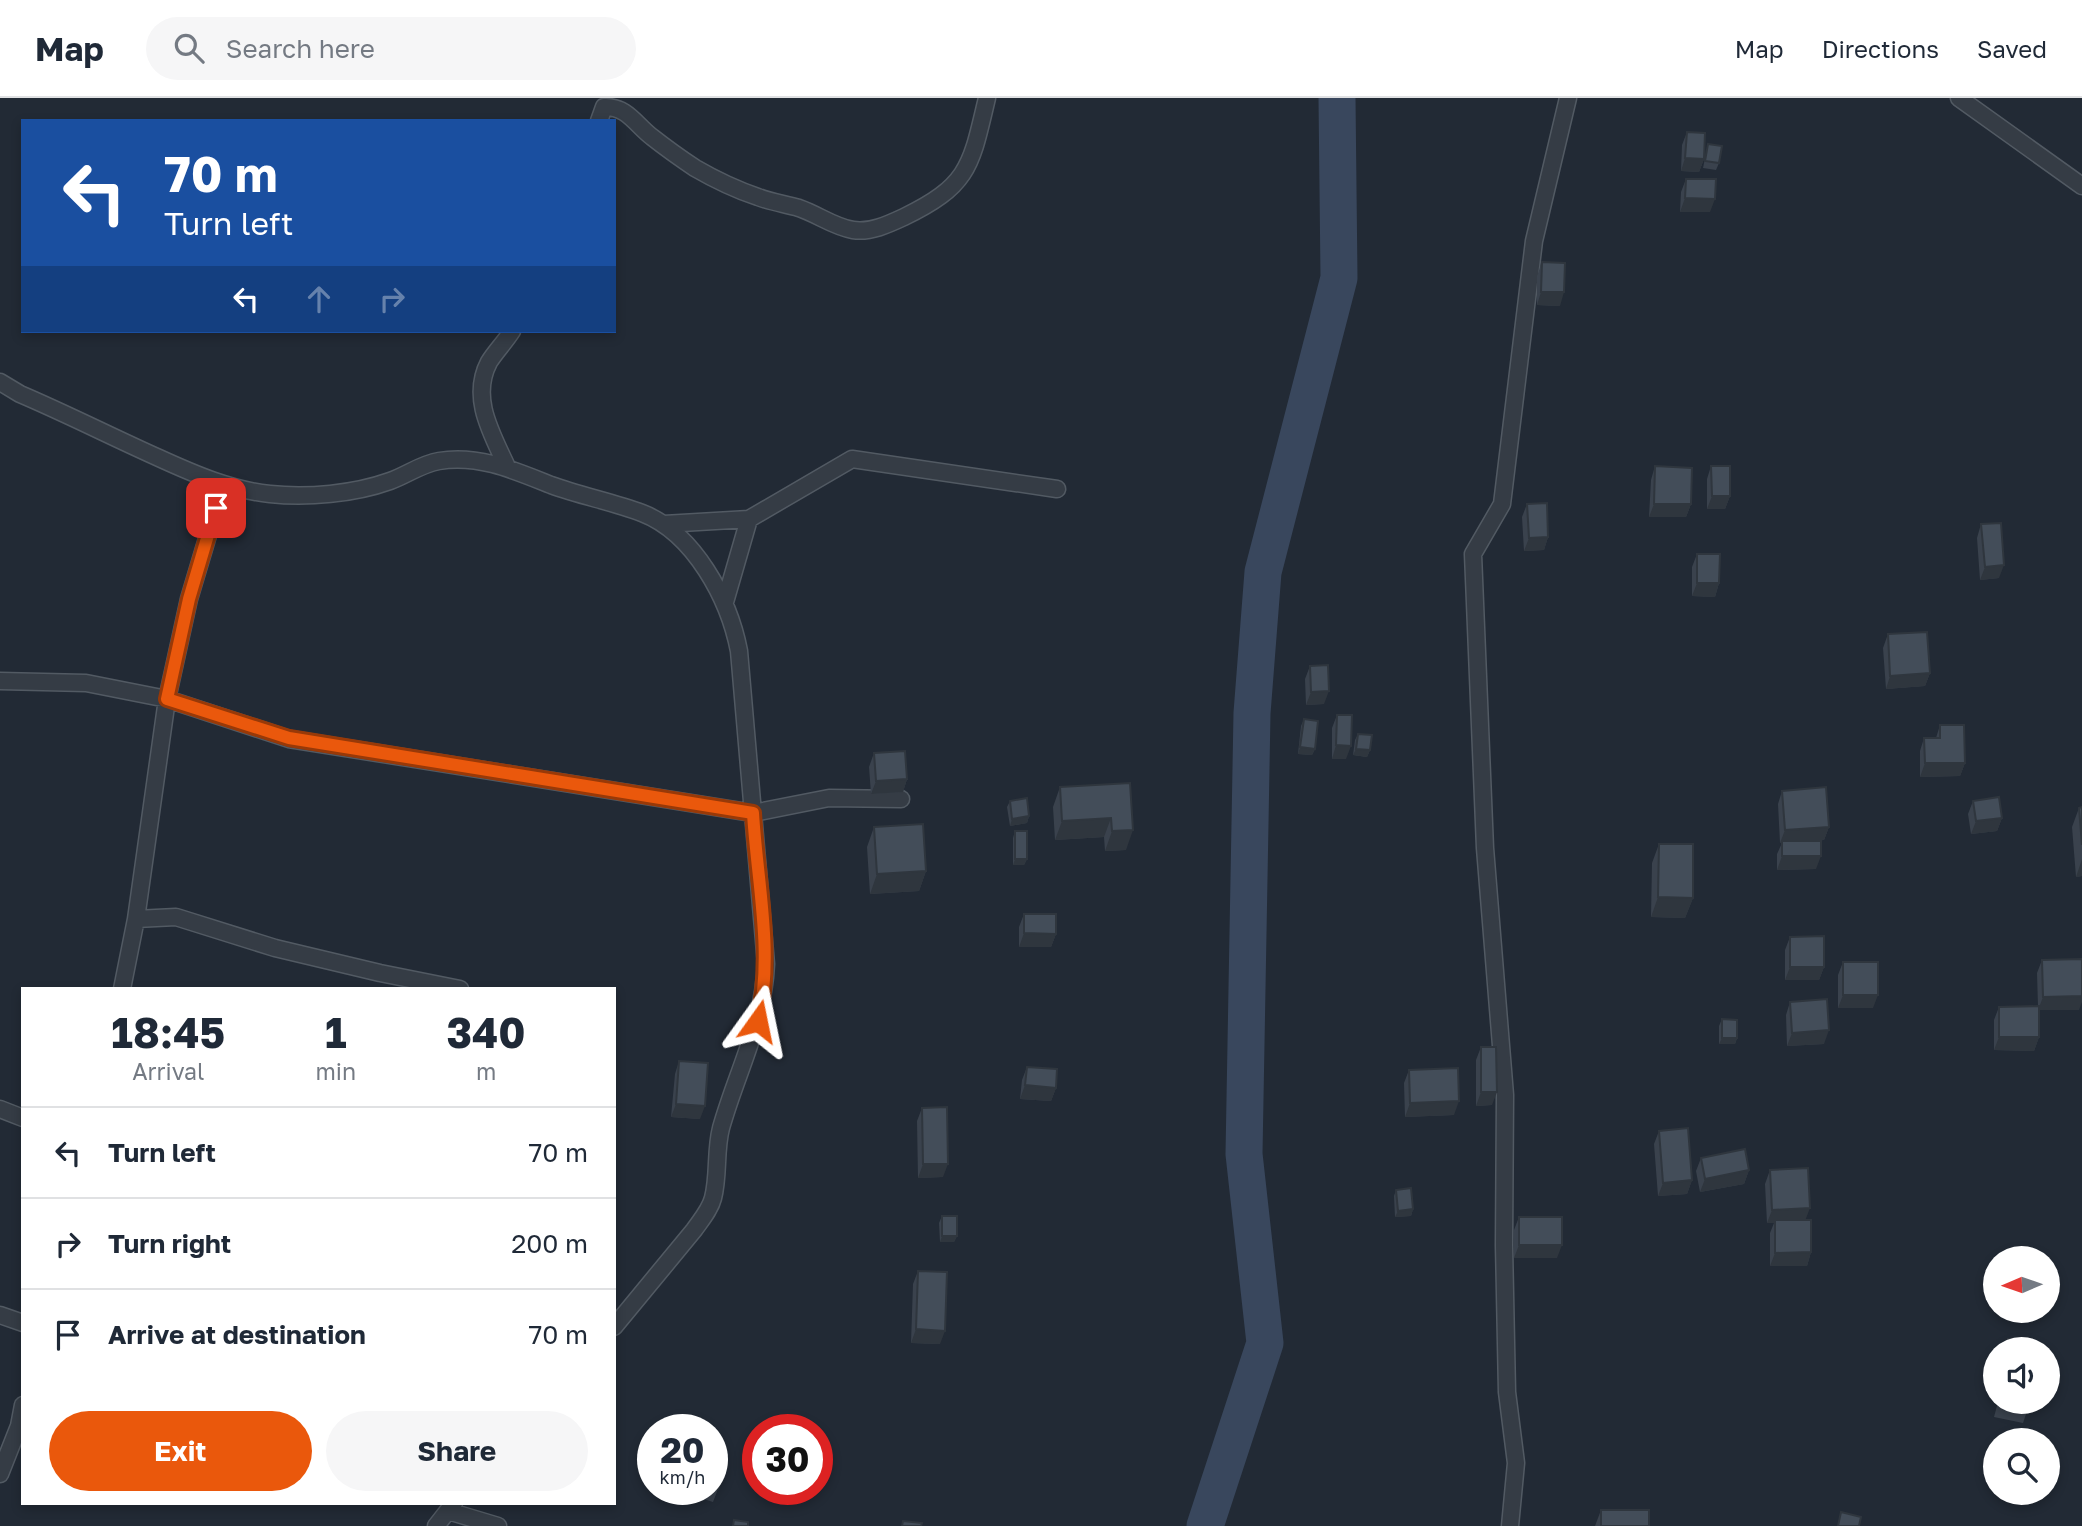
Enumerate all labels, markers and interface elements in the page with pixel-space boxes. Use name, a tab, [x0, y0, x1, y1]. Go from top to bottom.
search box	[146, 17, 636, 80]
text: Map	[35, 29, 104, 68]
icon: search	[170, 29, 208, 67]
text: Search here	[226, 33, 375, 64]
text: Map	[1735, 34, 1784, 63]
text: Directions	[1822, 34, 1939, 63]
text: Saved	[1977, 34, 2047, 63]
text: 70 m	[164, 144, 278, 203]
icon: left	[49, 147, 140, 238]
text: Turn left	[164, 204, 293, 242]
icon: left	[227, 280, 265, 318]
icon: ahead	[300, 280, 338, 318]
icon: right	[373, 280, 411, 318]
pin	[186, 478, 246, 538]
icon: arrive	[197, 489, 235, 527]
position arrow	[721, 984, 795, 1058]
text: 18:45	[111, 1007, 225, 1057]
text: 1	[325, 1007, 347, 1057]
text: 340	[446, 1007, 526, 1057]
text: Arrival	[132, 1057, 204, 1085]
text: min	[315, 1057, 356, 1085]
text: m	[476, 1057, 496, 1085]
icon: left	[49, 1134, 87, 1172]
text: Turn left	[108, 1137, 216, 1168]
text: 70 m	[529, 1137, 588, 1168]
icon: right	[49, 1225, 87, 1263]
text: Turn right	[108, 1228, 231, 1259]
text: 200 m	[511, 1228, 588, 1259]
north arrow	[1983, 1246, 2060, 1323]
map controls	[1983, 1246, 2060, 1505]
icon: arrive	[49, 1316, 87, 1354]
text: Arrive at destination	[108, 1319, 366, 1350]
text: 70 m	[529, 1319, 588, 1350]
button: sound	[1983, 1337, 2060, 1414]
button: Exit	[49, 1411, 312, 1491]
button: Share	[326, 1411, 588, 1491]
speed limit sign: 30	[742, 1414, 833, 1505]
button: search	[1983, 1428, 2060, 1505]
text: 20	[660, 1429, 705, 1471]
text: km/h	[660, 1466, 705, 1488]

